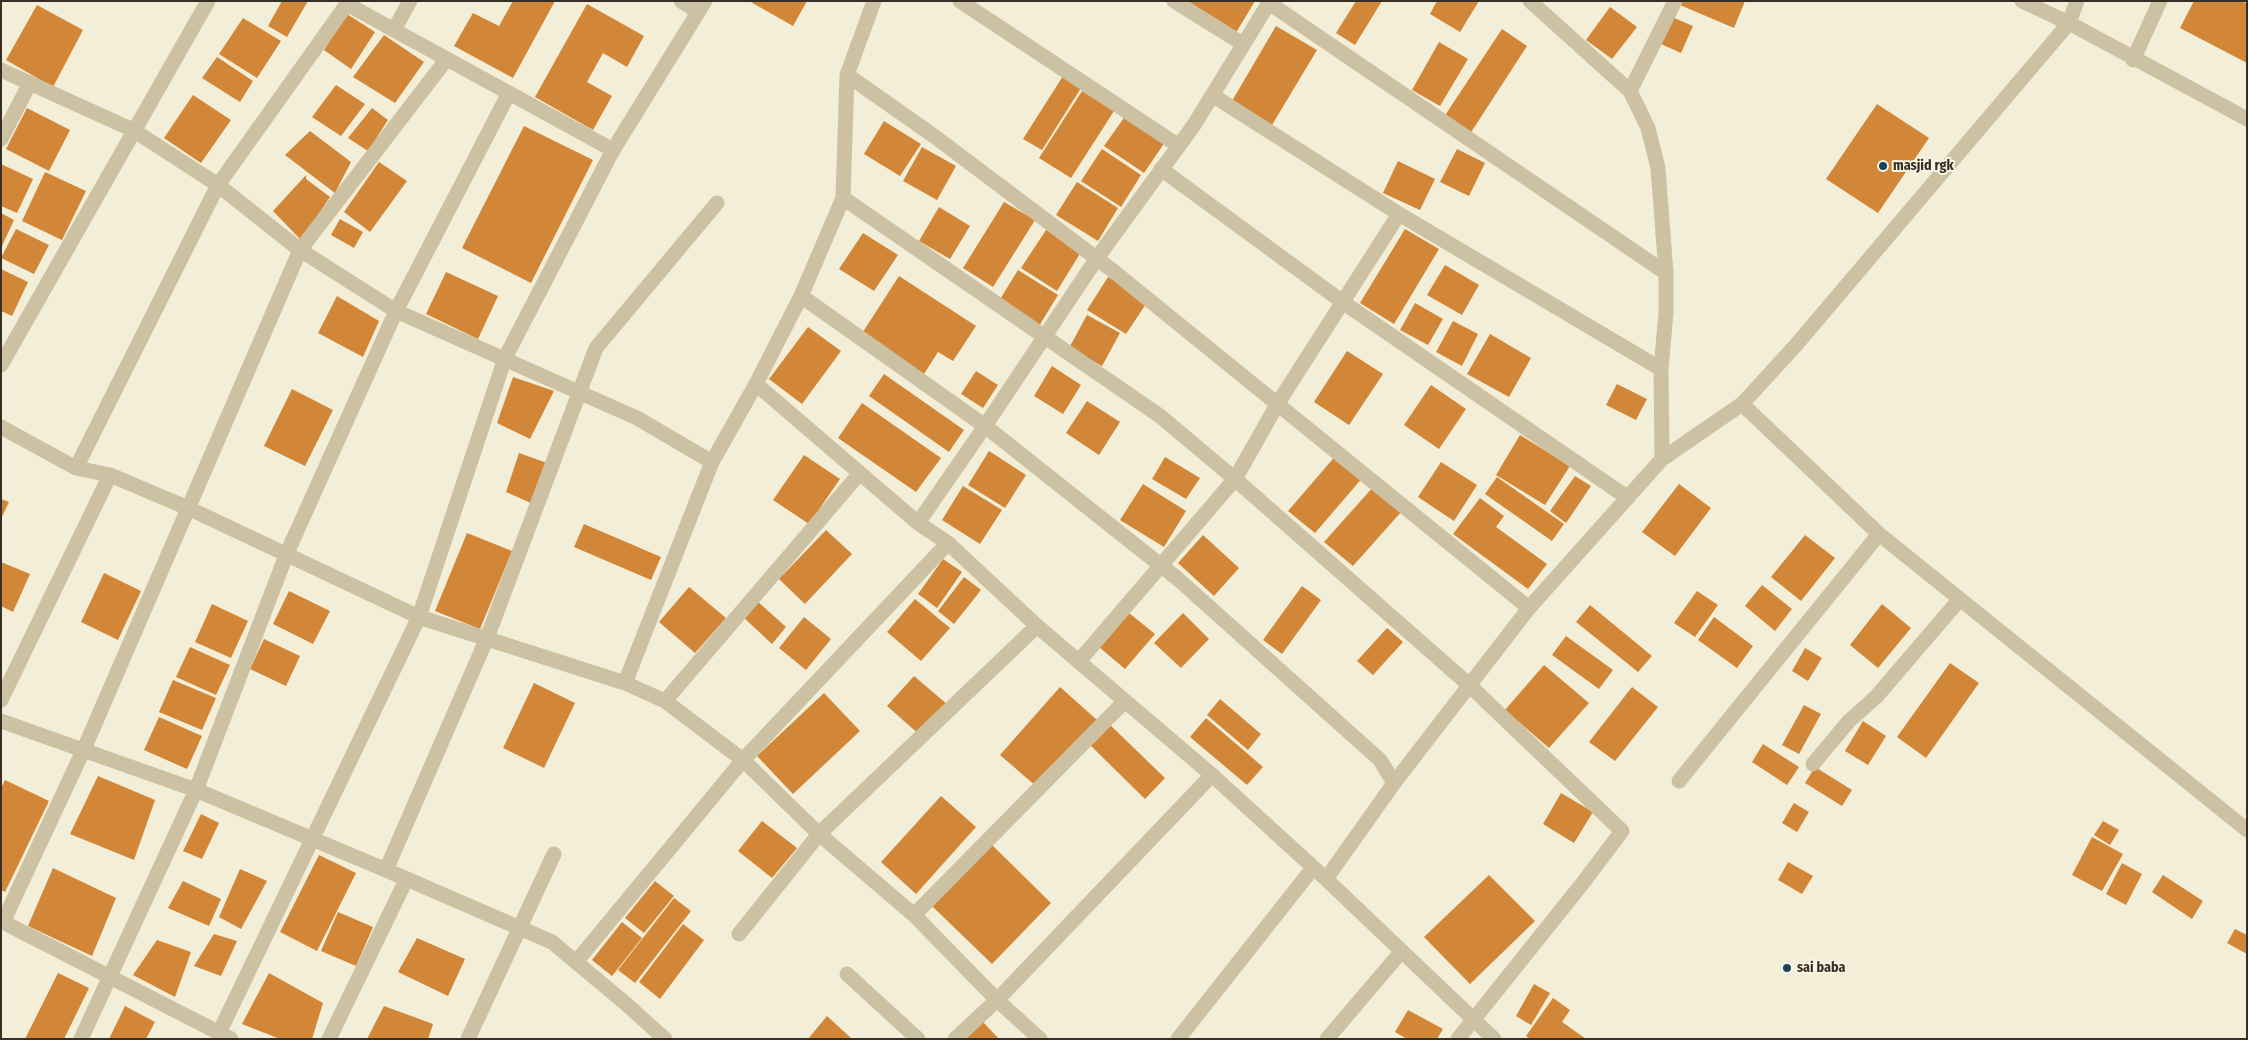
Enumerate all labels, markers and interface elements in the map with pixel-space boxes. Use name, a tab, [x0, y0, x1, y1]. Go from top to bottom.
place label: masjid rgk	[1893, 158, 1954, 174]
marker: masjid rgk	[1877, 160, 1889, 172]
place label: sai baba	[1797, 960, 1845, 976]
marker: sai baba	[1781, 962, 1793, 974]

